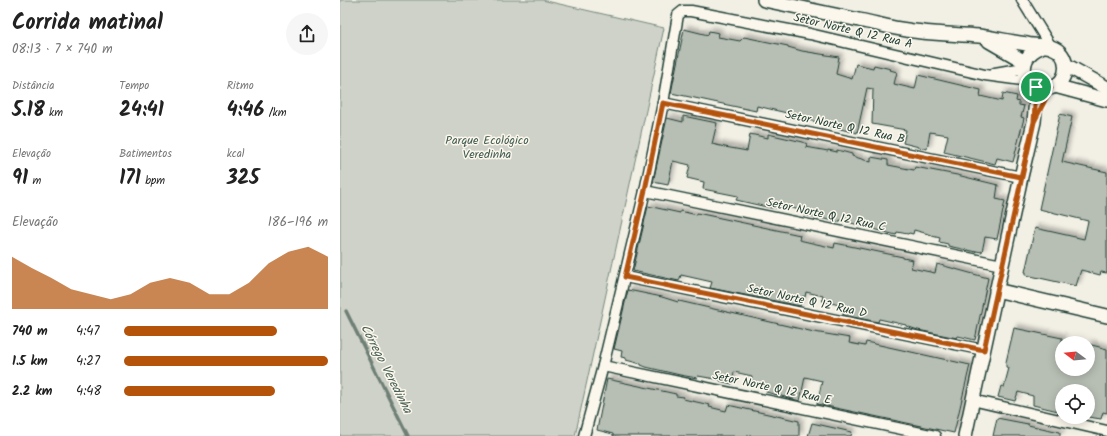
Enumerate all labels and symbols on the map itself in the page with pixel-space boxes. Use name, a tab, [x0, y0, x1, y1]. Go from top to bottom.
street label: Setor Norte Q 12 Rua A	[792, 8, 914, 54]
pin	[1019, 70, 1053, 104]
street label: Setor Norte Q 12 Rua B	[783, 105, 907, 149]
park label: Parque Ecológico Veredinha	[445, 131, 529, 164]
street label: Setor Norte Q 12 Rua C	[765, 193, 887, 237]
street label: Setor Norte Q 12 Rua D	[745, 279, 869, 323]
water label: Córrego Veredinha	[354, 321, 418, 418]
north arrow	[1055, 336, 1095, 376]
street label: Setor Norte Q 12 Rua E	[711, 366, 834, 410]

